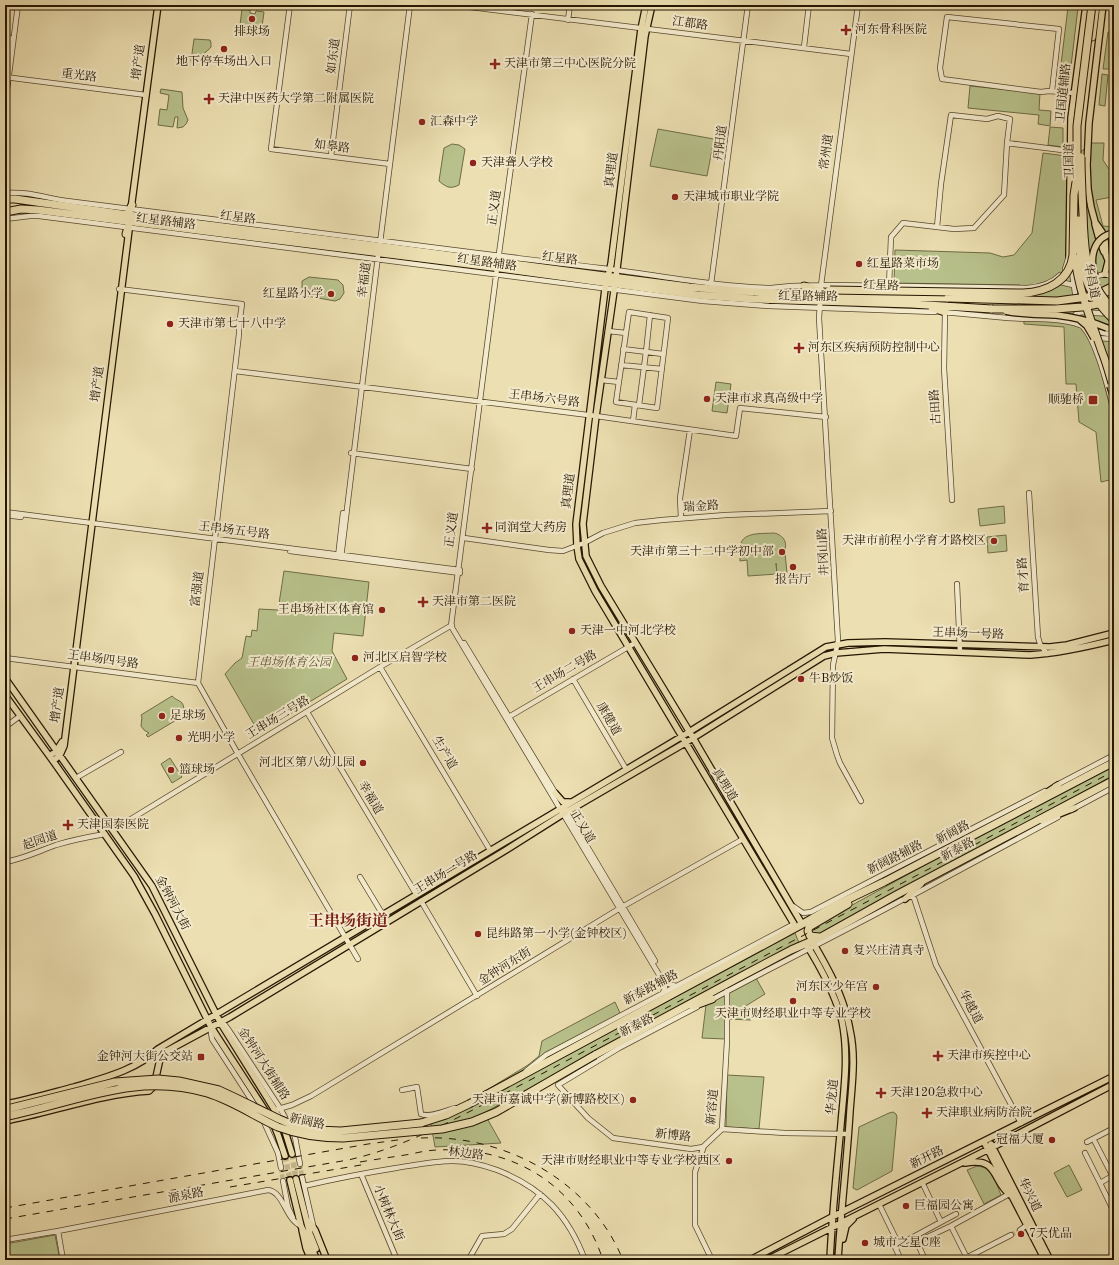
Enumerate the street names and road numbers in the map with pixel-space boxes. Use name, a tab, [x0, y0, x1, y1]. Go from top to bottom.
street label: 江都路	[671, 14, 709, 32]
street label: 如东道	[324, 37, 342, 75]
street label: 增产道	[129, 43, 147, 81]
street label: 卫国道辅路	[1053, 62, 1073, 123]
street label: 重光路	[60, 66, 98, 84]
street label: 丹阳道	[712, 124, 729, 162]
street label: 常州道	[817, 133, 835, 171]
street label: 如皋路	[313, 137, 351, 155]
street label: 卫国道	[1063, 143, 1076, 179]
street label: 真理道	[602, 151, 620, 189]
street label: 正义道	[486, 189, 503, 227]
street label: 红星路	[219, 208, 257, 226]
street label: 红星路辅路	[135, 210, 197, 232]
street label: 红星路	[541, 249, 579, 267]
street label: 红星路辅路	[456, 251, 518, 273]
street label: 幸福道	[355, 261, 373, 299]
street label: 华昌道	[1081, 262, 1103, 300]
street label: 红星路	[863, 277, 899, 293]
street label: 红星路辅路	[778, 288, 838, 304]
street label: 增产道	[88, 365, 106, 403]
street label: 王串场六号路	[508, 387, 581, 409]
street label: 古田路	[927, 389, 943, 426]
street label: 真理道	[559, 472, 577, 510]
street label: 瑞金路	[682, 498, 719, 514]
street label: 正义道	[443, 511, 460, 549]
street label: 王串场五号路	[198, 519, 271, 541]
street label: 井冈山路	[815, 528, 831, 576]
street label: 育才路	[1015, 557, 1031, 594]
street label: 富强道	[188, 570, 206, 608]
street label: 王串场一号路	[932, 625, 1004, 641]
street label: 王串场四号路	[67, 647, 140, 671]
street label: 王串场二号路	[530, 647, 599, 695]
street label: 增产道	[48, 686, 66, 724]
street label: 王串场三号路	[243, 693, 312, 742]
street label: 康健道	[594, 699, 624, 738]
street label: 生产道	[430, 733, 460, 772]
street label: 真理道	[709, 765, 740, 803]
street label: 幸福道	[356, 778, 386, 817]
street label: 正义道	[568, 808, 597, 846]
street label: 新阔路	[933, 817, 972, 847]
street label: 起园道	[20, 828, 59, 853]
street label: 新泰路	[938, 834, 977, 864]
street label: 新阔路辅路	[865, 837, 924, 877]
street label: 王串场一号路	[411, 848, 480, 897]
street label: 金钟河大街	[153, 873, 194, 933]
street label: 金钟河东街	[475, 944, 534, 988]
street label: 新泰路辅路	[621, 967, 680, 1007]
street label: 华越道	[956, 987, 986, 1026]
street label: 新泰路	[617, 1011, 656, 1040]
street label: 金钟河大街辅路	[235, 1024, 293, 1102]
street label: 华龙道	[823, 1078, 841, 1115]
street label: 新容道	[703, 1088, 721, 1125]
street label: 新阔路	[288, 1110, 326, 1132]
street label: 新博路	[654, 1126, 692, 1144]
street label: 新开路	[907, 1143, 946, 1171]
street label: 林边路	[447, 1144, 485, 1162]
street label: 华兴道	[1015, 1175, 1044, 1214]
street label: 小树林大街	[371, 1182, 407, 1244]
street label: 源泉路	[167, 1185, 205, 1205]

